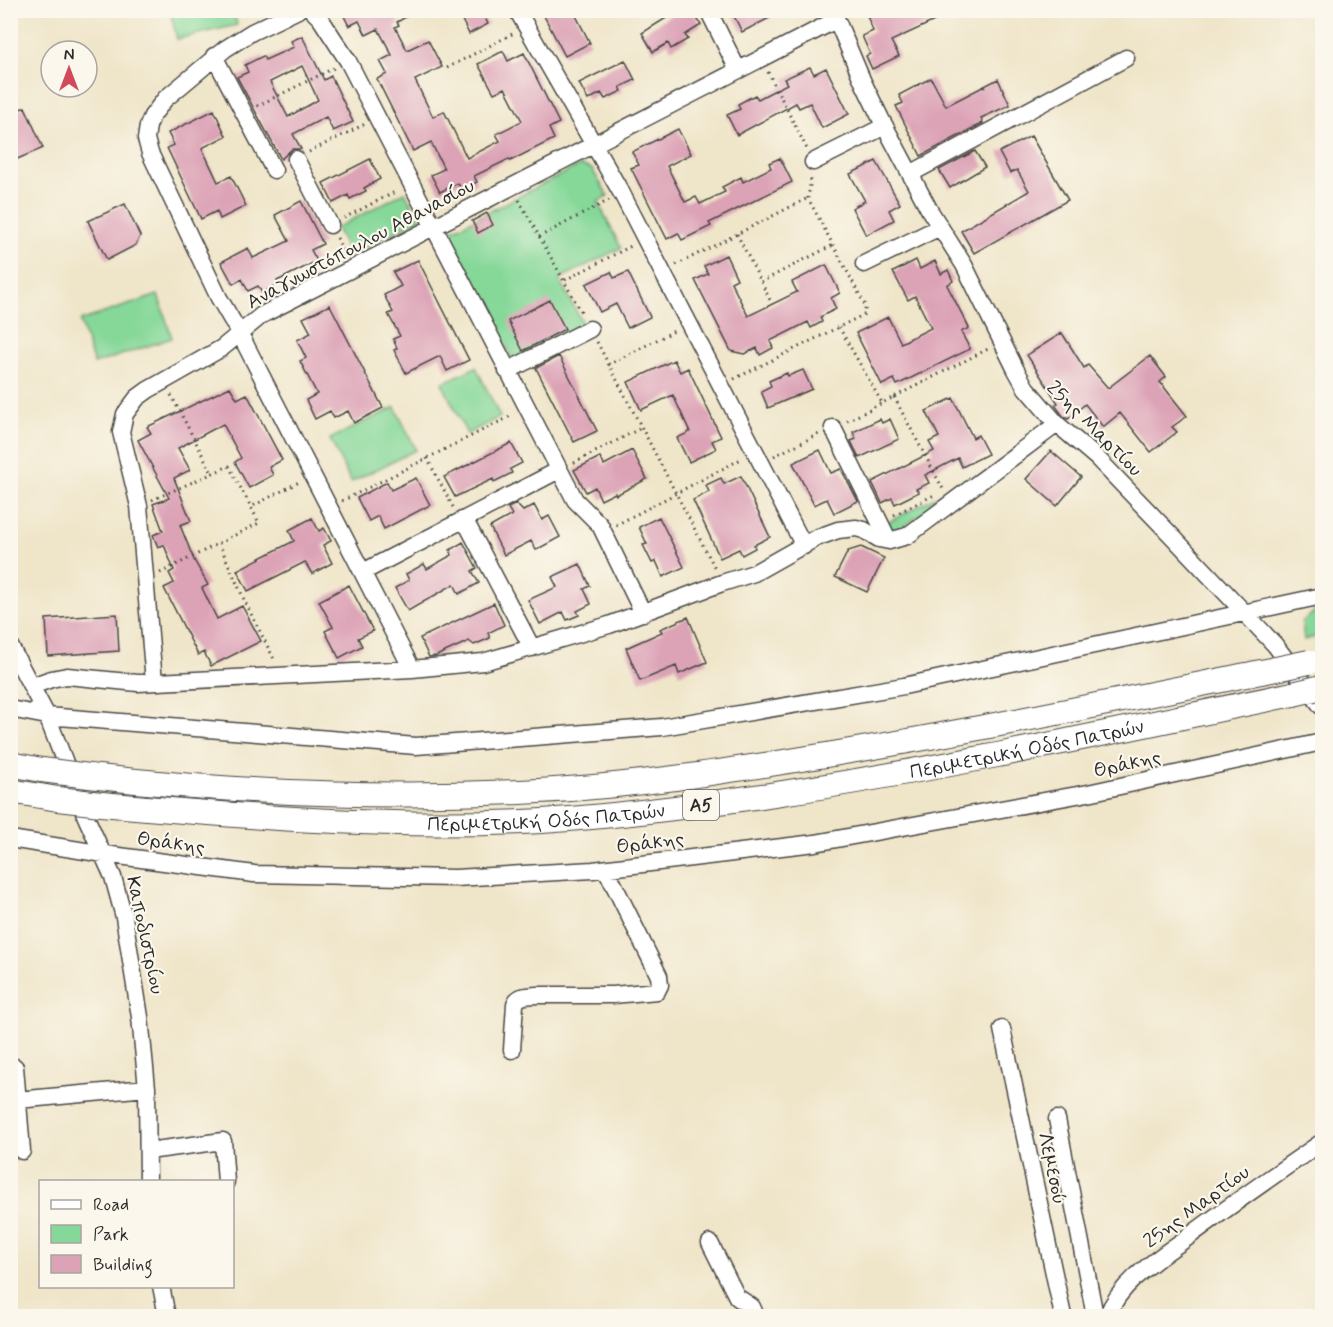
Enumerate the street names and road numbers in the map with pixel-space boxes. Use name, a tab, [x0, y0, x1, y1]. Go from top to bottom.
street label: Αναγνωστόπουλου Αθανασίου	[242, 173, 479, 316]
street label: 25ης Μαρτίου	[1040, 375, 1148, 483]
street label: Περιμετρική Οδός Πατρών	[908, 713, 1147, 786]
street label: Θράκης	[1091, 744, 1164, 785]
road number: Α5	[683, 790, 719, 820]
street label: Περιμετρική Οδός Πατρών	[427, 797, 667, 839]
street label: Θράκης	[135, 825, 207, 862]
street label: Θράκης	[615, 826, 686, 861]
street label: Καποδιστρίου	[119, 874, 170, 997]
street label: Λεμεσού	[1031, 1130, 1072, 1207]
street label: 25ης Μαρτίου	[1138, 1159, 1256, 1255]

